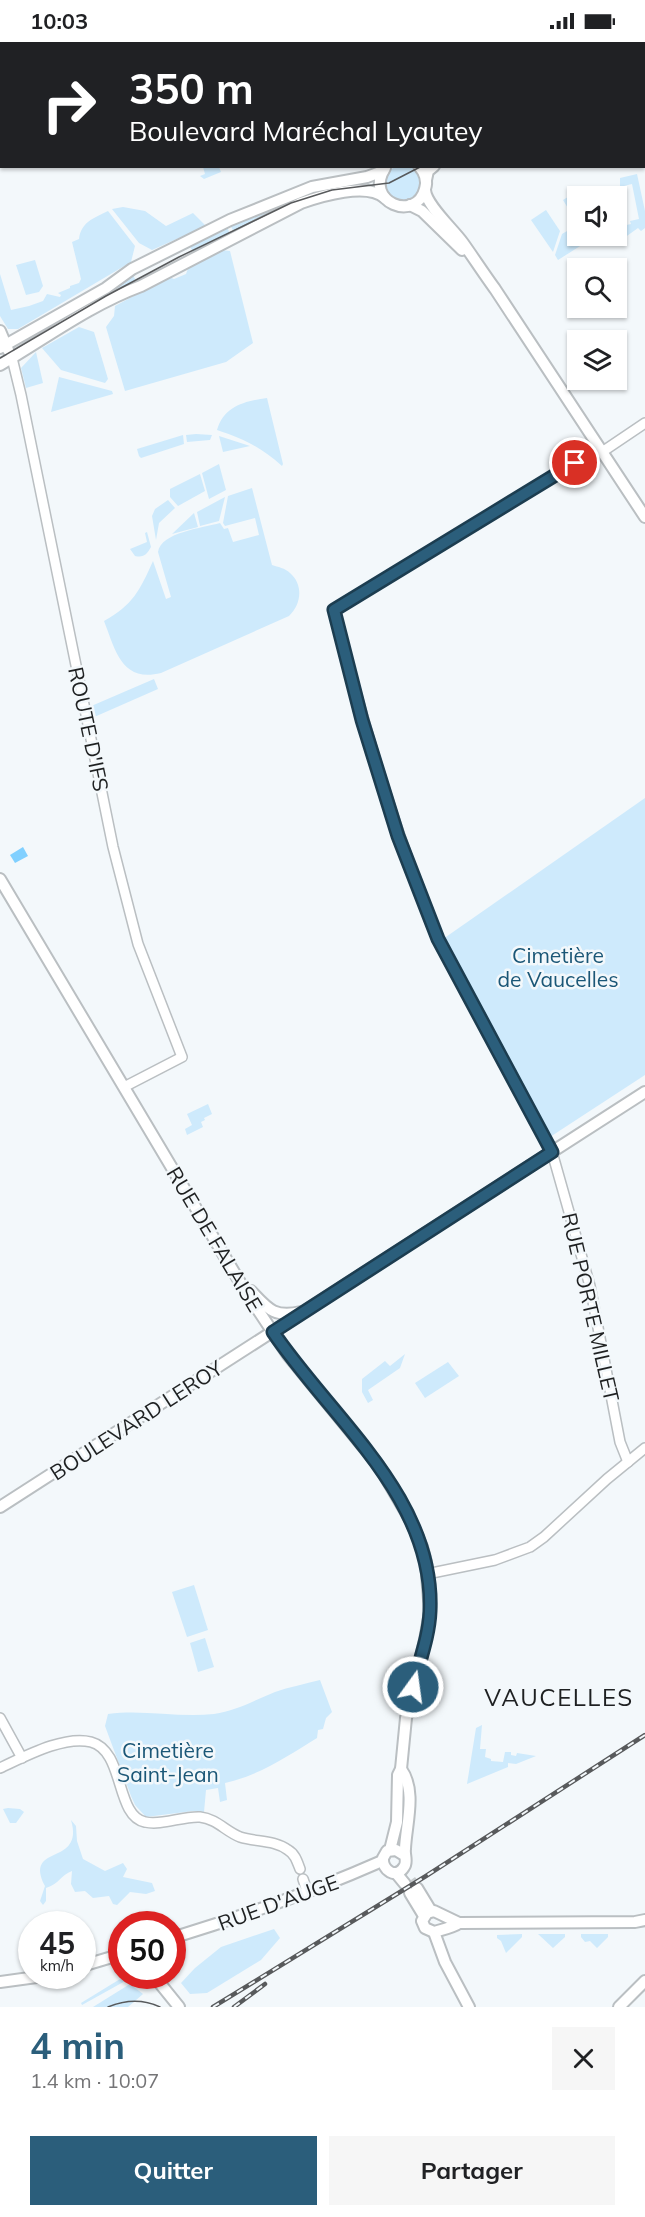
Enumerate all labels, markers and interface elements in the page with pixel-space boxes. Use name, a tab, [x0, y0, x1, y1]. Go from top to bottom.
text: 10:03	[30, 7, 88, 35]
text: 350 m	[129, 62, 254, 115]
icon: right	[30, 66, 108, 144]
text: Boulevard Maréchal Lyautey	[129, 114, 483, 148]
map controls	[567, 186, 627, 390]
button: sound	[567, 186, 627, 246]
button: search	[567, 258, 627, 318]
button: layers	[567, 330, 627, 390]
pin	[549, 437, 600, 488]
icon: arrive	[558, 446, 591, 479]
street label: ROUTE D'IFS	[63, 664, 115, 794]
park label: Cimetière de Vaucelles	[497, 942, 619, 992]
street label: RUE DE FALAISE	[161, 1162, 269, 1316]
street label: RUE PORTE MILLET	[557, 1210, 625, 1404]
street label: BOULEVARD LEROY	[45, 1354, 227, 1485]
position arrow	[381, 1655, 445, 1719]
district label: VAUCELLES	[484, 1682, 634, 1712]
park label: Cimetière Saint-Jean	[117, 1737, 219, 1787]
street label: RUE D'AUGE	[214, 1868, 342, 1936]
speed limit sign: 50	[108, 1911, 186, 1989]
text: 45	[39, 1924, 75, 1962]
text: km/h	[40, 1956, 74, 1975]
text: 4 min	[30, 2023, 125, 2068]
button: close	[552, 2027, 615, 2090]
text: 1.4 km · 10:07	[30, 2068, 159, 2093]
button: Quitter	[30, 2136, 317, 2205]
button: Partager	[329, 2136, 615, 2205]

